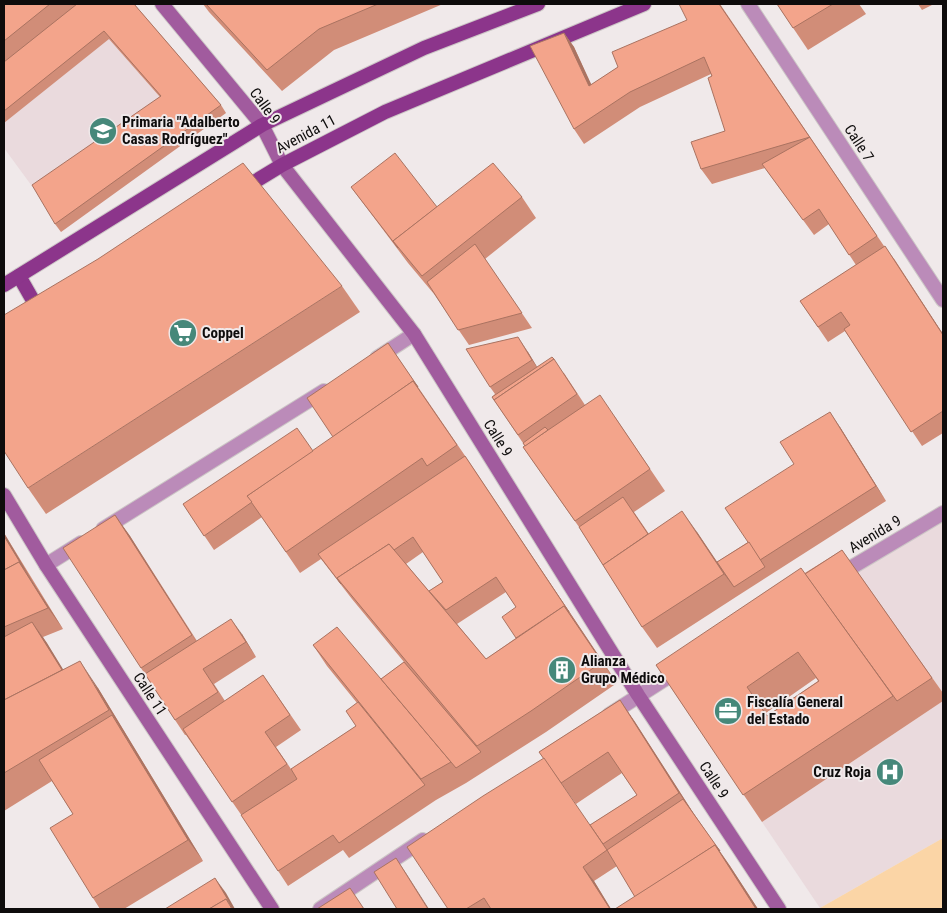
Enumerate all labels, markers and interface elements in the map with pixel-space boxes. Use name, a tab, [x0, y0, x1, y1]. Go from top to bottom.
street label: Calle 9	[246, 84, 284, 128]
street label: Avenida 11	[273, 111, 339, 157]
place label: Primaria "Adalberto Casas Rodríguez"	[122, 113, 240, 148]
school or university icon: Primaria "Adalberto Casas Rodríguez"	[88, 116, 118, 146]
street label: Calle 7	[840, 121, 878, 165]
supermarket icon: Coppel	[168, 318, 198, 348]
place label: Coppel	[202, 324, 244, 342]
street label: Calle 9	[480, 416, 516, 460]
street label: Avenida 9	[846, 511, 904, 557]
place label: Alianza Grupo Médico	[581, 652, 665, 687]
building icon: Alianza Grupo Médico	[547, 655, 577, 685]
street label: Calle 11	[129, 669, 171, 719]
place label: Fiscalía General del Estado	[747, 693, 843, 728]
office icon: Fiscalía General del Estado	[713, 696, 743, 726]
hospital icon: Cruz Roja	[875, 757, 905, 787]
street label: Calle 9	[695, 758, 733, 802]
place label: Cruz Roja	[813, 763, 871, 781]

